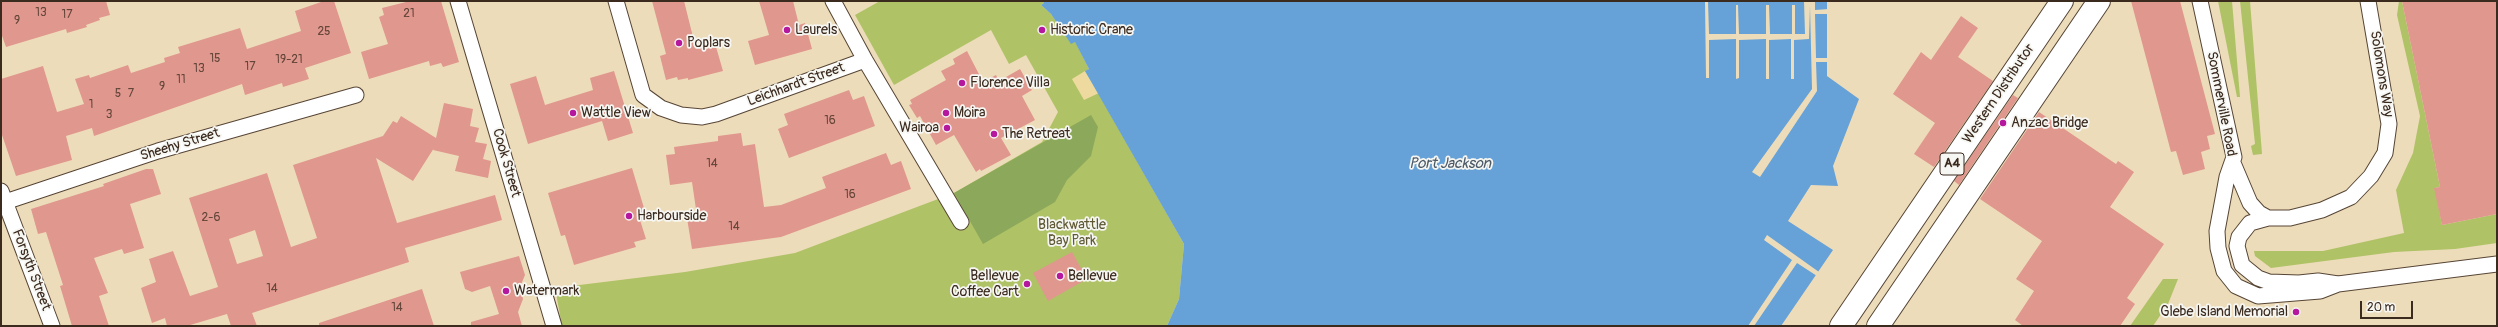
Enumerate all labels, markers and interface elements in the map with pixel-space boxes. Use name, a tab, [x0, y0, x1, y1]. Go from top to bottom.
house number: 13	[35, 6, 47, 20]
house number: 21	[403, 7, 415, 21]
house number: 17	[61, 8, 73, 22]
house number: 9	[14, 14, 20, 28]
place label: Laurels	[795, 22, 837, 38]
place label: Historic Crane	[1050, 22, 1133, 38]
house number: 25	[317, 25, 331, 39]
marker: Laurels	[782, 25, 792, 35]
marker: Historic Crane	[1037, 25, 1047, 35]
street label: Solomons Way	[2366, 30, 2396, 118]
place label: Poplars	[687, 35, 730, 51]
marker: Poplars	[674, 38, 684, 48]
street label: Western Distributor	[1960, 41, 2038, 147]
street label: Sommerville Road	[2203, 50, 2239, 158]
house number: 15	[209, 52, 221, 66]
house number: 19-21	[275, 53, 303, 67]
house number: 17	[244, 60, 256, 74]
street label: Leichhardt Street	[745, 60, 847, 110]
house number: 13	[193, 62, 205, 76]
house number: 11	[176, 73, 186, 87]
place label: Florence Villa	[970, 75, 1050, 91]
marker: Florence Villa	[957, 78, 967, 88]
house number: 9	[159, 80, 165, 94]
house number: 5	[115, 87, 121, 101]
house number: 7	[128, 87, 134, 101]
house number: 1	[89, 98, 93, 112]
place label: Wattle View	[581, 105, 651, 121]
place label: Moira	[954, 105, 986, 121]
house number: 3	[106, 108, 112, 122]
marker: Wattle View	[568, 108, 578, 118]
marker: Moira	[941, 108, 951, 118]
house number: 16	[824, 114, 836, 128]
place label: Anzac Bridge	[2011, 115, 2088, 131]
marker: Anzac Bridge	[1998, 118, 2008, 128]
place label: Wairoa	[899, 120, 939, 136]
marker: Wairoa	[942, 123, 952, 133]
street label: Sheehy Street	[138, 125, 222, 165]
place label: The Retreat	[1002, 126, 1070, 142]
street label: Cook Street	[488, 127, 524, 199]
marker: The Retreat	[989, 129, 999, 139]
road number: A4	[1940, 153, 1964, 175]
water label: Port Jackson	[1409, 155, 1491, 173]
house number: 14	[706, 157, 718, 171]
house number: 16	[844, 188, 856, 202]
place label: Harbourside	[637, 208, 706, 224]
house number: 2-6	[202, 211, 220, 225]
marker: Harbourside	[624, 211, 634, 221]
park label: Blackwattle Bay Park	[1038, 217, 1106, 250]
house number: 14	[728, 220, 740, 234]
street label: Forsyth Street	[8, 227, 54, 313]
place label: Bellevue Coffee Cart	[951, 268, 1019, 300]
place label: Bellevue	[1068, 268, 1117, 284]
marker: Bellevue	[1055, 271, 1065, 281]
marker: Bellevue Coffee Cart	[1022, 279, 1032, 289]
house number: 14	[266, 282, 278, 296]
place label: Watermark	[514, 283, 579, 299]
marker: Watermark	[501, 286, 511, 296]
scale bar	[2362, 293, 2415, 319]
text: 20 m	[2367, 300, 2395, 315]
house number: 14	[391, 301, 403, 315]
place label: Glebe Island Memorial	[2160, 304, 2288, 320]
marker: Glebe Island Memorial	[2291, 307, 2301, 317]

